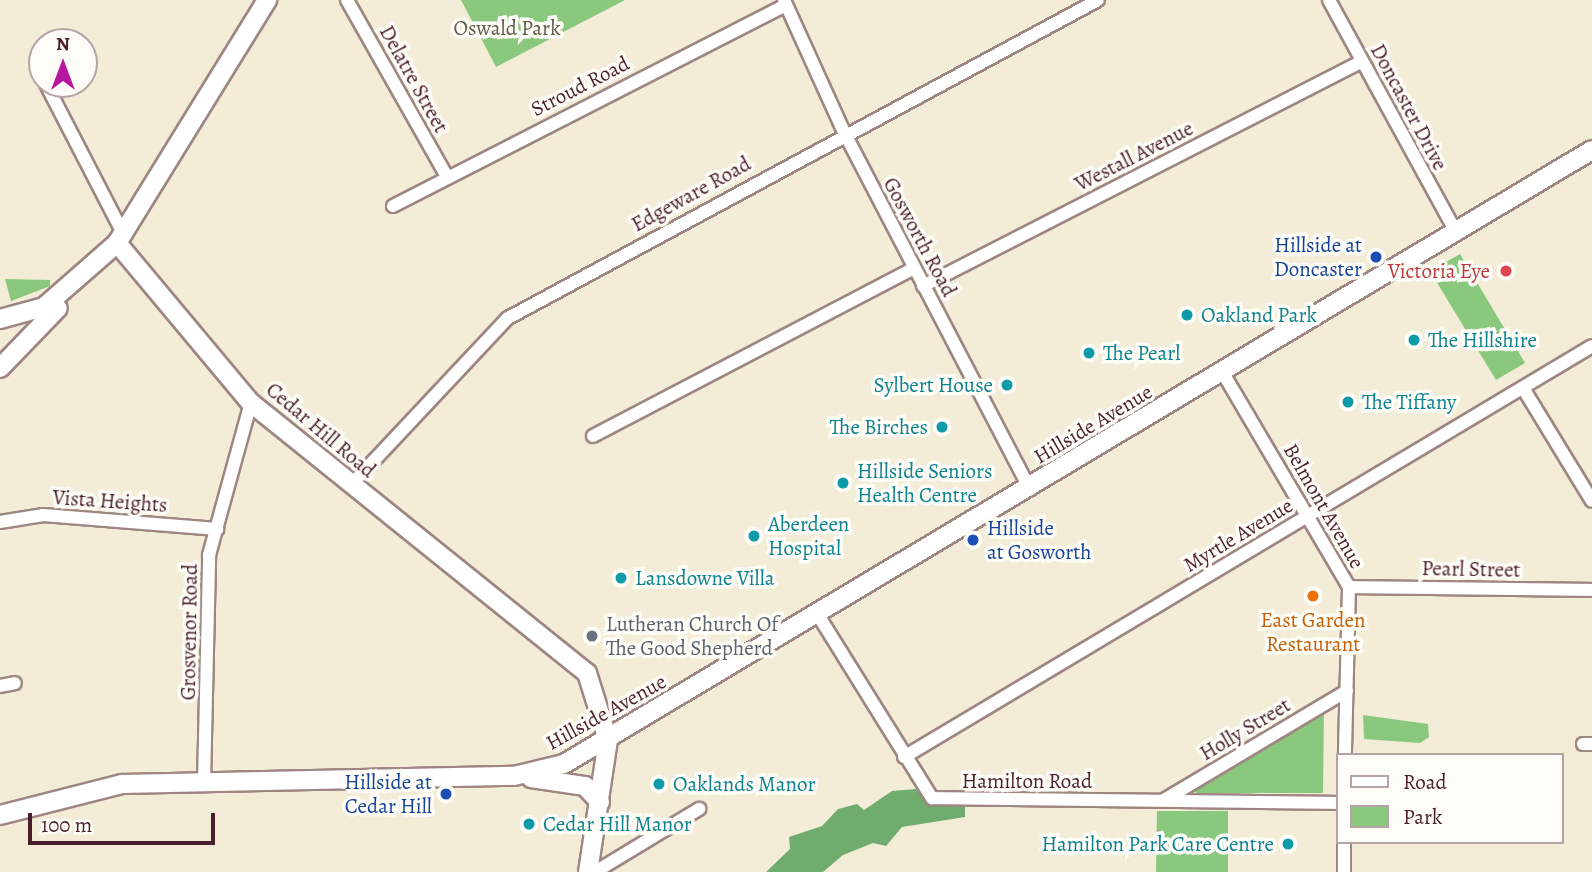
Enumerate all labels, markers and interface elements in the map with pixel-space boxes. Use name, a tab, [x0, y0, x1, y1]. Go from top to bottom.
park label: Oswald Park	[453, 15, 561, 41]
street label: Delatre Street	[374, 21, 454, 137]
north arrow	[28, 28, 98, 98]
text: N	[56, 31, 70, 57]
street label: Doncaster Drive	[1365, 40, 1453, 174]
street label: Stroud Road	[527, 51, 633, 121]
street label: Westall Avenue	[1071, 115, 1197, 197]
street label: Edgeware Road	[627, 151, 755, 237]
street label: Gosworth Road	[878, 173, 962, 301]
place label: Hillside at Doncaster	[1274, 232, 1362, 282]
marker: Hillside at Doncaster	[1368, 249, 1384, 265]
place label: Victoria Eye	[1388, 258, 1490, 284]
marker: Victoria Eye	[1496, 261, 1516, 281]
place label: Oakland Park	[1201, 302, 1317, 328]
marker: Oakland Park	[1179, 307, 1195, 323]
place label: The Hillshire	[1428, 327, 1537, 353]
marker: The Hillshire	[1406, 332, 1422, 348]
place label: The Pearl	[1103, 340, 1180, 366]
marker: The Pearl	[1081, 345, 1097, 361]
place label: Sylbert House	[874, 372, 993, 398]
street label: Cedar Hill Road	[261, 377, 381, 483]
marker: Sylbert House	[999, 377, 1015, 393]
street label: Hillside Avenue	[1029, 379, 1157, 469]
place label: The Tiffany	[1362, 389, 1456, 415]
marker: The Tiffany	[1340, 394, 1356, 410]
place label: The Birches	[830, 414, 928, 440]
marker: The Birches	[934, 419, 950, 435]
street label: Belmont Avenue	[1278, 439, 1370, 573]
place label: Hillside Seniors Health Centre	[857, 458, 992, 508]
marker: Hillside Seniors Health Centre	[835, 475, 851, 491]
street label: Vista Heights	[52, 484, 168, 518]
street label: Myrtle Avenue	[1179, 493, 1297, 577]
place label: Aberdeen Hospital	[768, 511, 849, 561]
place label: Hillside at Gosworth	[987, 515, 1091, 565]
marker: Aberdeen Hospital	[746, 528, 762, 544]
marker: Hillside at Gosworth	[965, 532, 981, 548]
street label: Pearl Street	[1421, 556, 1521, 582]
street label: Grosvenor Road	[175, 563, 203, 701]
place label: Lansdowne Villa	[635, 565, 775, 591]
marker: Lansdowne Villa	[613, 570, 629, 586]
marker: East Garden Restaurant	[1305, 588, 1321, 604]
place label: East Garden Restaurant	[1261, 607, 1365, 657]
place label: Lutheran Church Of The Good Shepherd	[606, 611, 778, 661]
marker: Lutheran Church Of The Good Shepherd	[584, 628, 600, 644]
street label: Hillside Avenue	[541, 669, 671, 755]
street label: Holly Street	[1195, 692, 1295, 766]
legend	[1336, 753, 1564, 844]
street label: Hamilton Road	[962, 768, 1092, 794]
text: Road	[1403, 768, 1447, 796]
place label: Hillside at Cedar Hill	[344, 769, 432, 819]
place label: Oaklands Manor	[673, 771, 815, 797]
marker: Oaklands Manor	[651, 776, 667, 792]
marker: Hillside at Cedar Hill	[438, 786, 454, 802]
scale bar	[32, 798, 219, 842]
text: Park	[1403, 803, 1442, 831]
text: 100 m	[41, 811, 92, 839]
place label: Cedar Hill Manor	[543, 811, 692, 837]
marker: Cedar Hill Manor	[521, 816, 537, 832]
place label: Hamilton Park Care Centre	[1042, 831, 1274, 857]
marker: Hamilton Park Care Centre	[1280, 836, 1296, 852]

